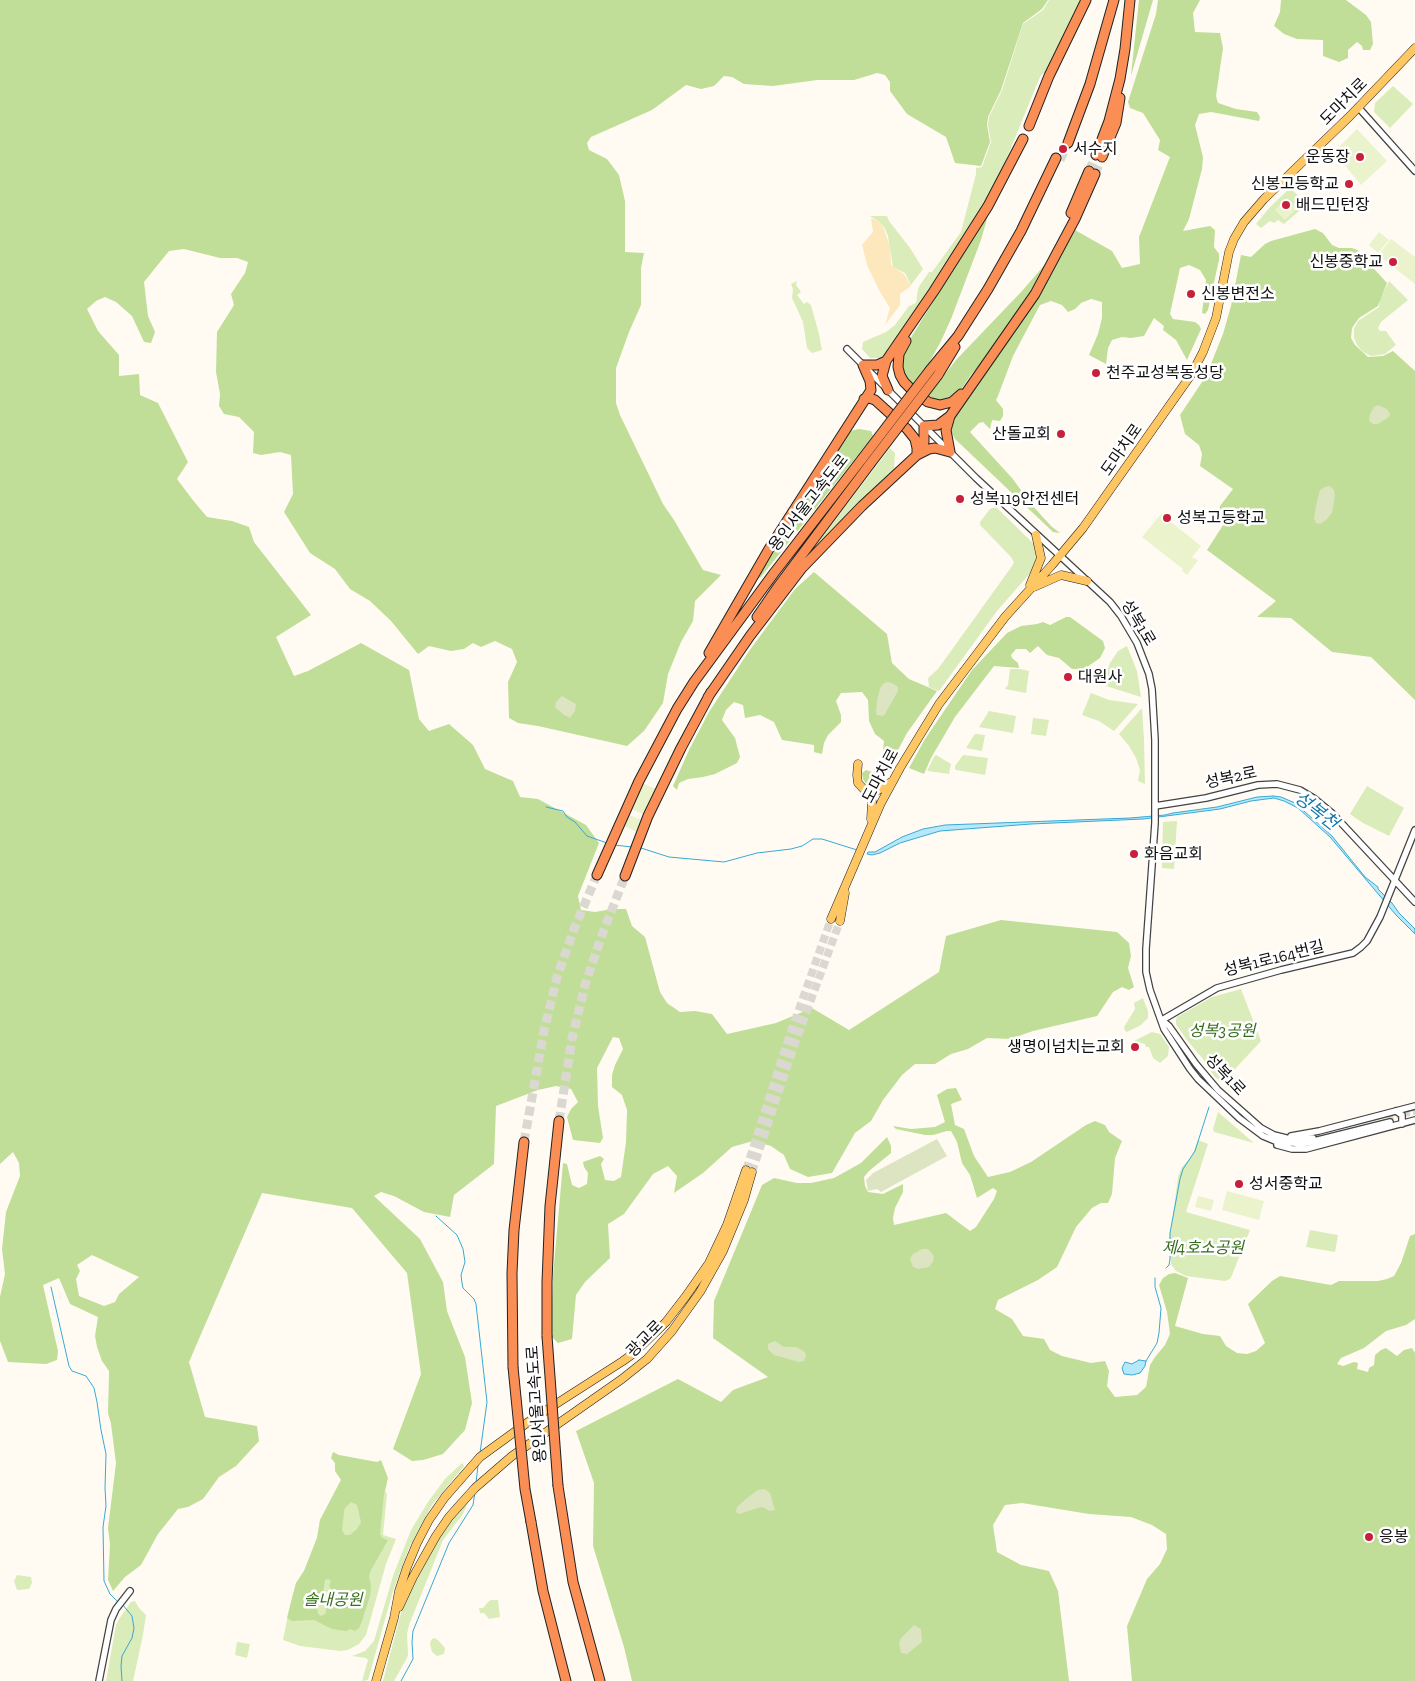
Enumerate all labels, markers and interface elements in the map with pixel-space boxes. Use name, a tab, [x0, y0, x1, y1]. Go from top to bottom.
street label: 도마치로	[1316, 74, 1372, 130]
place label: 서수지	[1073, 139, 1117, 159]
marker: 서수지	[1057, 143, 1069, 155]
place label: 운동장	[1306, 147, 1350, 167]
marker: 운동장	[1354, 151, 1366, 163]
place label: 신봉고등학교	[1251, 174, 1339, 194]
marker: 신봉고등학교	[1343, 178, 1355, 190]
place label: 배드민턴장	[1296, 195, 1370, 215]
marker: 배드민턴장	[1280, 199, 1292, 211]
place label: 신봉중학교	[1309, 252, 1383, 272]
marker: 신봉중학교	[1387, 256, 1399, 268]
place label: 신봉변전소	[1201, 284, 1275, 304]
marker: 신봉변전소	[1185, 288, 1197, 300]
place label: 천주교성복동성당	[1106, 363, 1224, 383]
marker: 천주교성복동성당	[1090, 367, 1102, 379]
street label: 도마치로	[1097, 420, 1147, 480]
place label: 산돌교회	[992, 424, 1051, 444]
marker: 산돌교회	[1055, 428, 1067, 440]
street label: 용인서울고속도로	[765, 451, 853, 555]
place label: 성복119안전센터	[970, 489, 1079, 509]
marker: 성복119안전센터	[954, 493, 966, 505]
place label: 성복고등학교	[1177, 508, 1265, 528]
marker: 성복고등학교	[1161, 512, 1173, 524]
street label: 성복1로	[1117, 596, 1159, 650]
place label: 대원사	[1078, 667, 1122, 687]
marker: 대원사	[1062, 671, 1074, 683]
street label: 도마치로	[859, 745, 903, 807]
street label: 성복2로	[1203, 763, 1259, 793]
water label: 성복천	[1290, 787, 1342, 835]
place label: 화음교회	[1144, 844, 1203, 864]
marker: 화음교회	[1128, 848, 1140, 860]
street label: 성복1로164번길	[1222, 937, 1326, 981]
park label: 성복3공원	[1189, 1021, 1255, 1041]
place label: 생명이넘치는교회	[1007, 1037, 1125, 1057]
marker: 생명이넘치는교회	[1129, 1041, 1141, 1053]
street label: 성복1로	[1201, 1050, 1249, 1100]
place label: 성서중학교	[1249, 1174, 1323, 1194]
marker: 성서중학교	[1233, 1178, 1245, 1190]
park label: 제4호소공원	[1162, 1238, 1244, 1258]
street label: 광교로	[623, 1316, 667, 1362]
street label: 용인서울고속도로	[523, 1345, 551, 1463]
place label: 응봉	[1379, 1527, 1408, 1547]
marker: 응봉	[1363, 1531, 1375, 1543]
park label: 솔내공원	[304, 1590, 362, 1610]

